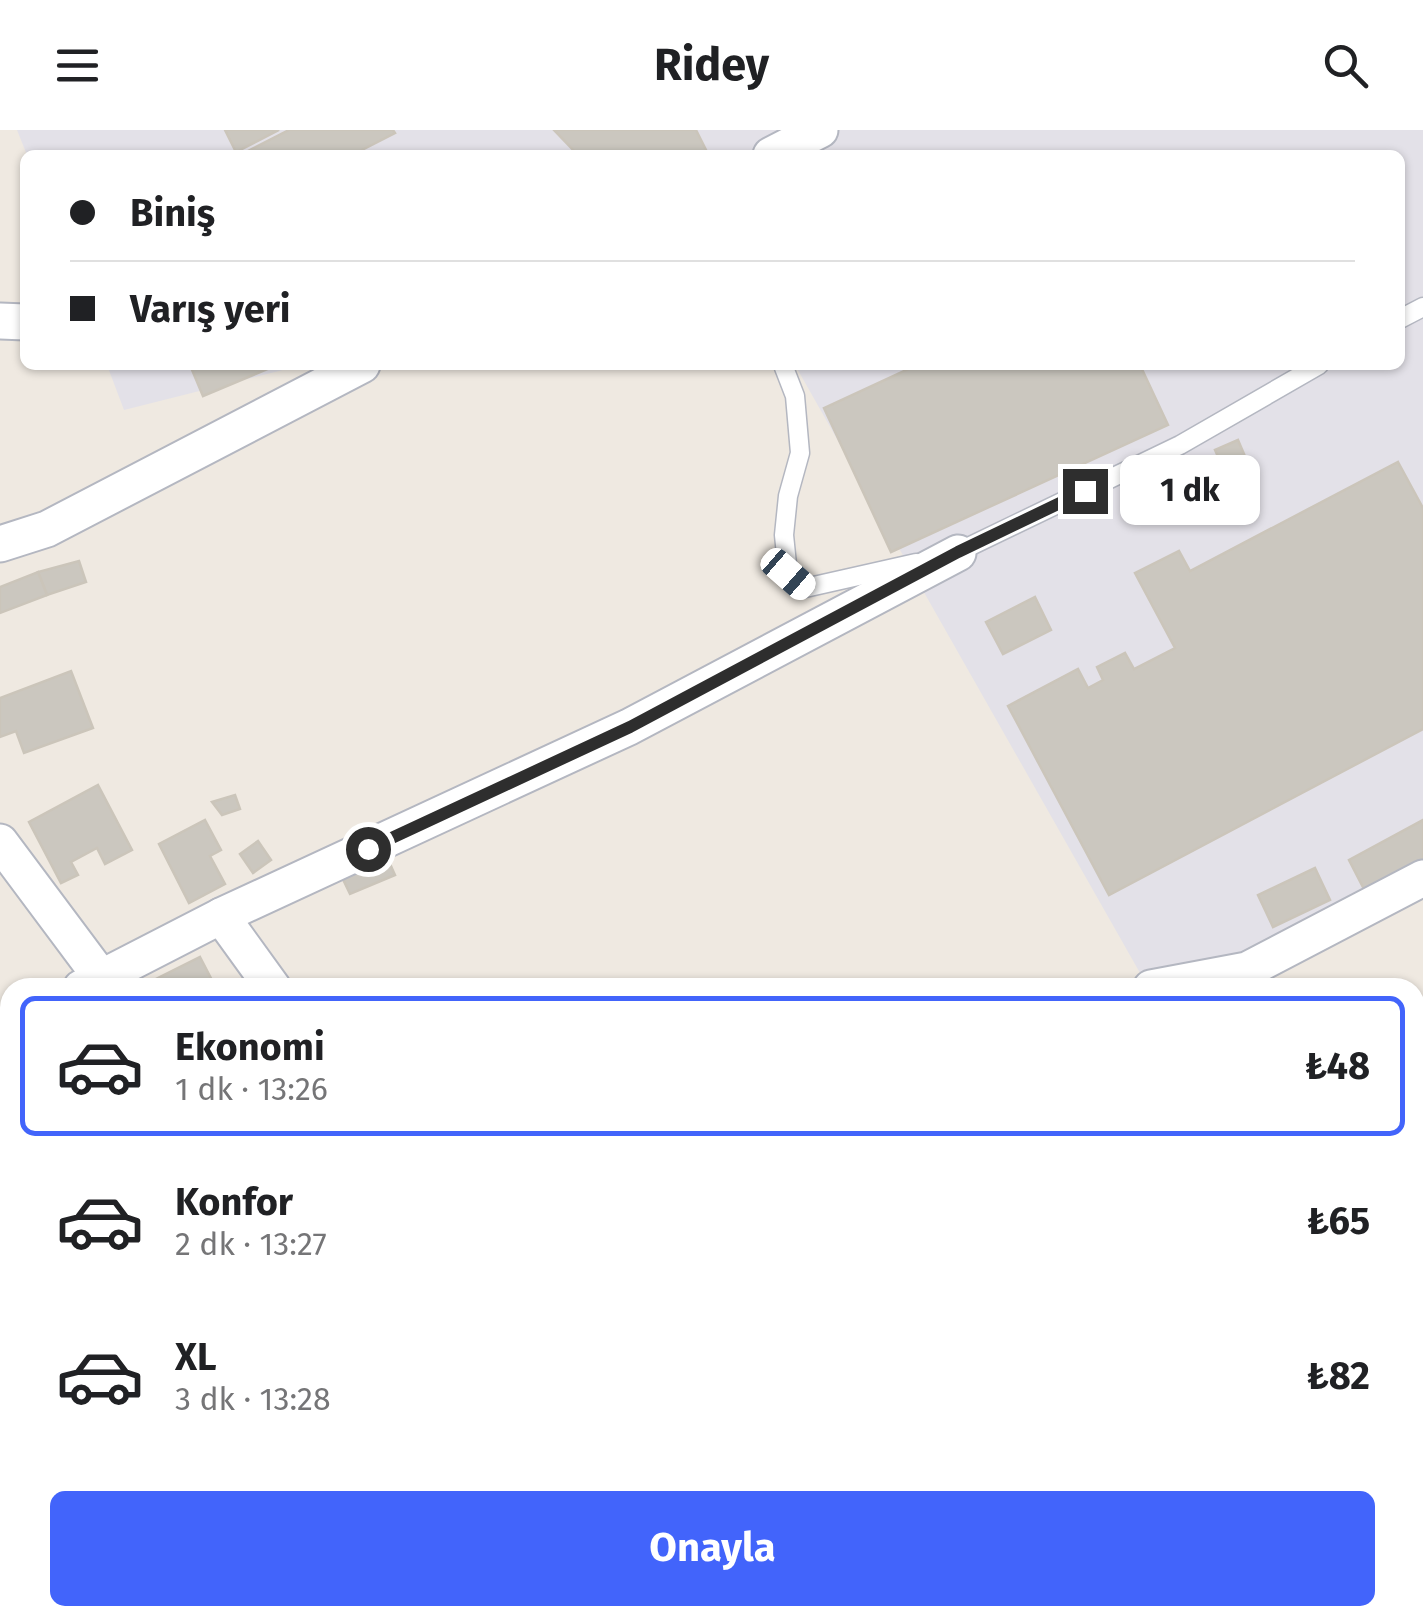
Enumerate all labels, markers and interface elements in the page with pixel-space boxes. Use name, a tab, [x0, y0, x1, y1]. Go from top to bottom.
icon: menu	[50, 38, 105, 93]
text: Ridey	[654, 38, 769, 92]
icon: search	[1318, 38, 1373, 93]
text: Biniş	[130, 190, 215, 236]
text: Varış yeri	[130, 286, 291, 332]
callout: 1 dk	[1120, 456, 1260, 526]
route end	[1063, 469, 1108, 514]
text: 1 dk	[1160, 471, 1220, 509]
car	[756, 543, 820, 605]
route start	[346, 827, 391, 872]
icon: car	[55, 1021, 145, 1111]
text: Ekonomi	[175, 1024, 325, 1070]
text: ₺48	[1305, 1043, 1370, 1089]
text: 1 dk · 13:26	[175, 1070, 328, 1108]
icon: car	[55, 1176, 145, 1266]
text: Konfor	[175, 1179, 293, 1225]
text: ₺65	[1307, 1198, 1370, 1244]
text: 2 dk · 13:27	[175, 1225, 327, 1263]
icon: car	[55, 1331, 145, 1421]
text: XL	[175, 1334, 217, 1380]
text: ₺82	[1307, 1353, 1370, 1399]
text: 3 dk · 13:28	[175, 1380, 331, 1418]
button: Onayla	[50, 1491, 1375, 1606]

